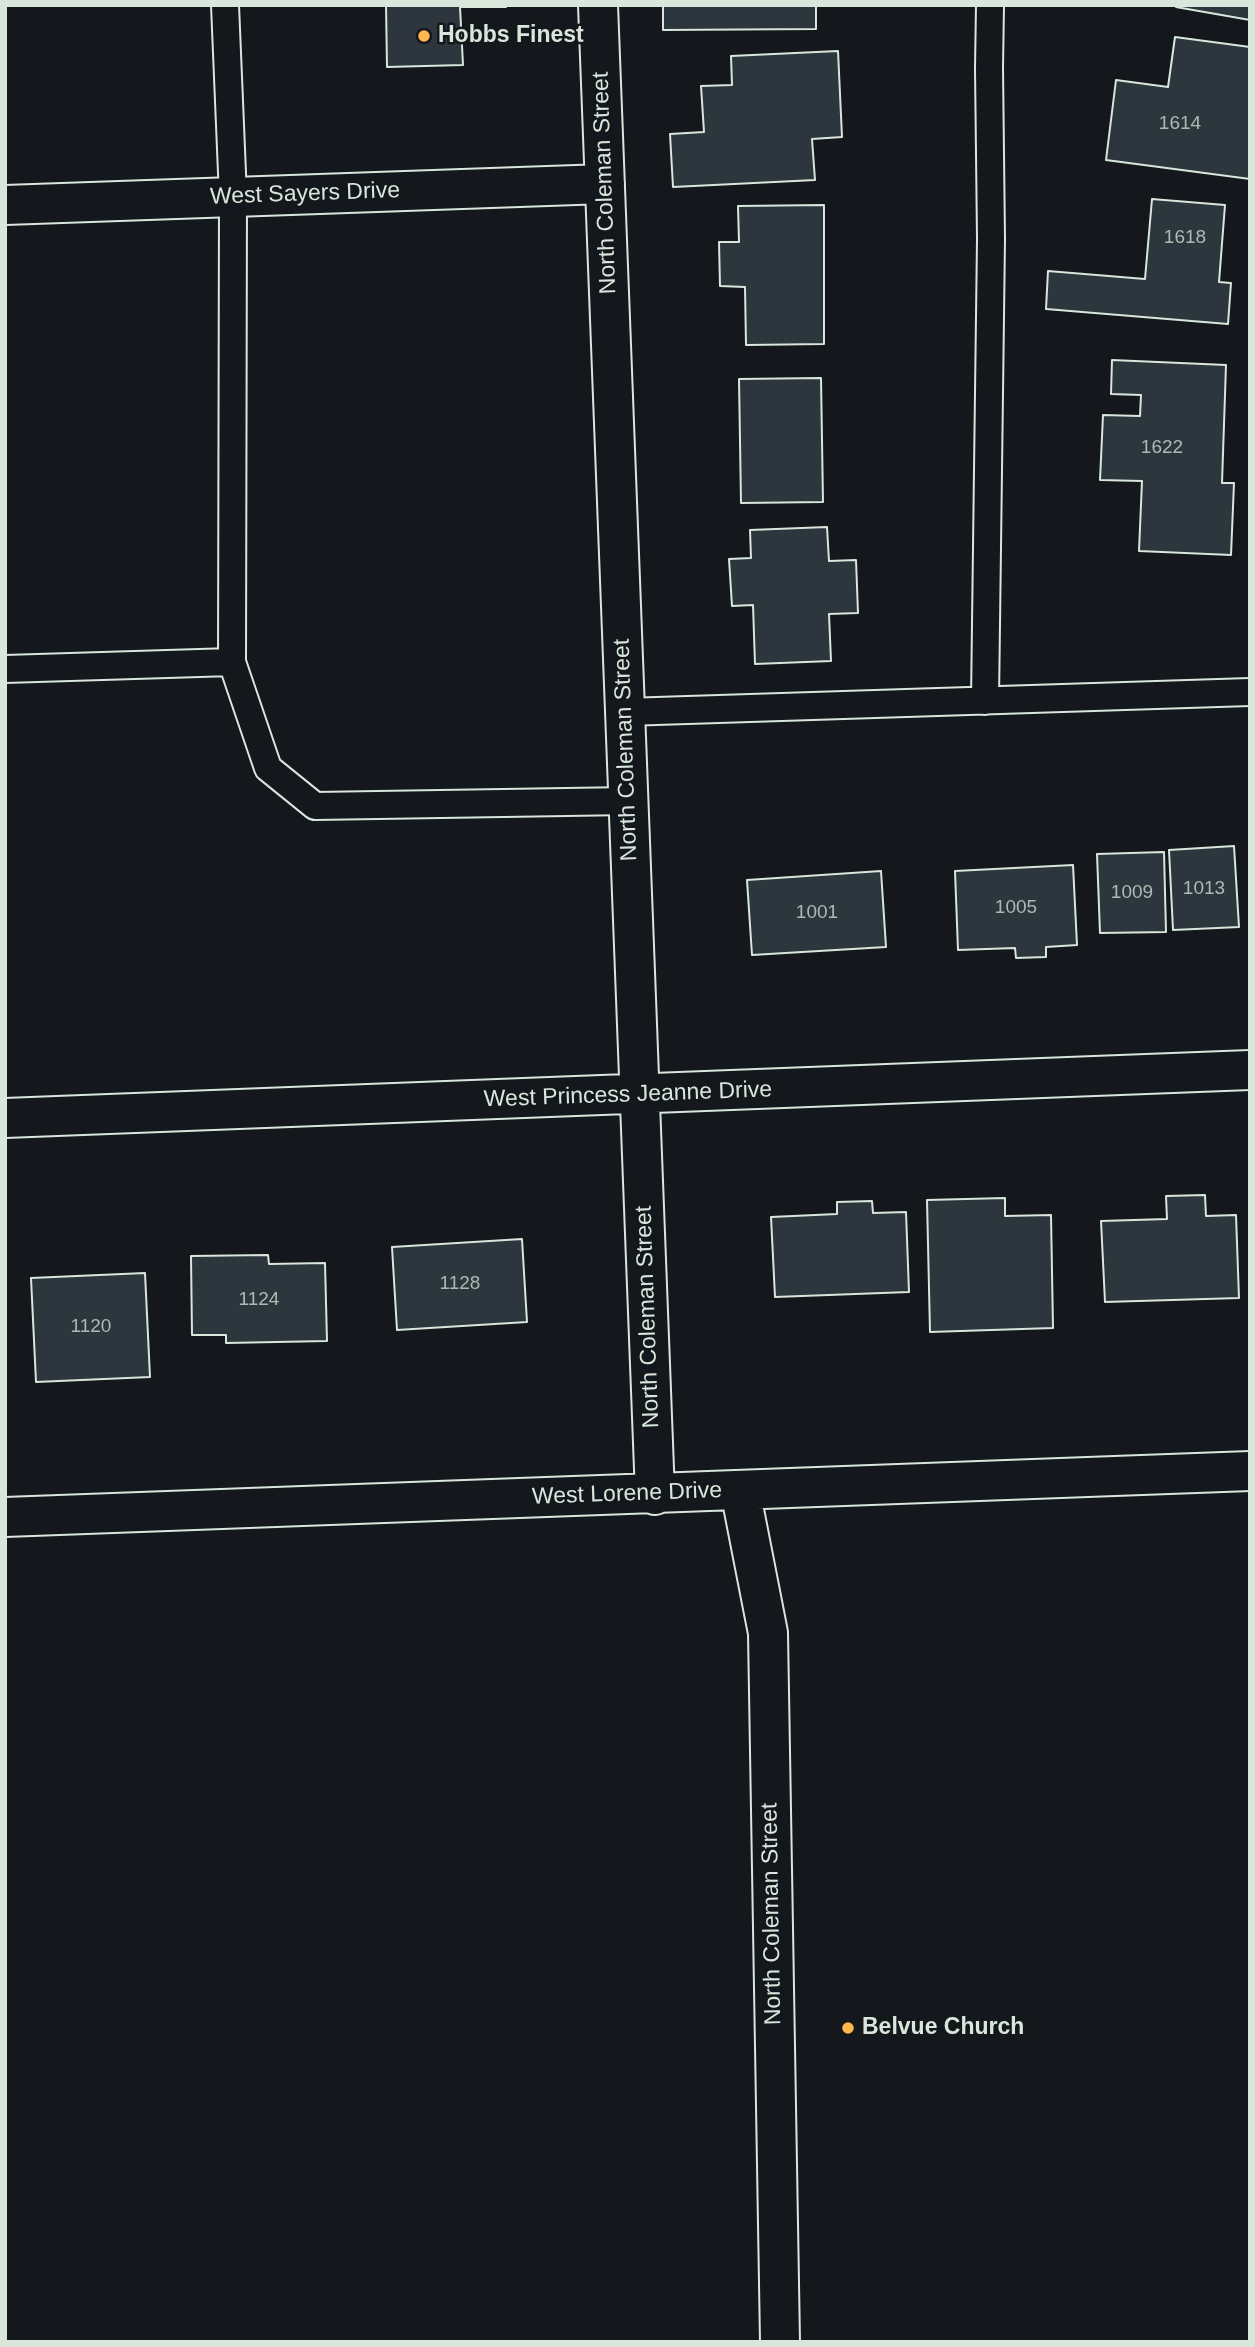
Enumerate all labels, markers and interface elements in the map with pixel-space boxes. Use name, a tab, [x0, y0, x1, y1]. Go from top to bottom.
place label: Hobbs Finest	[438, 22, 584, 50]
marker: Hobbs Finest	[416, 28, 432, 44]
street label: North Coleman Street	[587, 71, 623, 295]
house number: 1614	[1159, 113, 1201, 135]
street label: West Sayers Drive	[210, 177, 400, 211]
house number: 1618	[1164, 227, 1206, 249]
house number: 1622	[1141, 437, 1183, 459]
street label: North Coleman Street	[608, 638, 644, 862]
house number: 1013	[1183, 878, 1225, 900]
house number: 1009	[1111, 882, 1153, 904]
house number: 1005	[995, 897, 1037, 919]
house number: 1001	[796, 902, 838, 924]
street label: West Princess Jeanne Drive	[483, 1076, 773, 1114]
street label: North Coleman Street	[630, 1205, 666, 1429]
house number: 1128	[440, 1273, 480, 1295]
house number: 1124	[239, 1289, 279, 1311]
house number: 1120	[71, 1316, 111, 1338]
street label: West Lorene Drive	[532, 1477, 722, 1511]
street label: North Coleman Street	[756, 1803, 788, 2025]
place label: Belvue Church	[862, 2014, 1024, 2042]
marker: Belvue Church	[840, 2020, 856, 2036]

